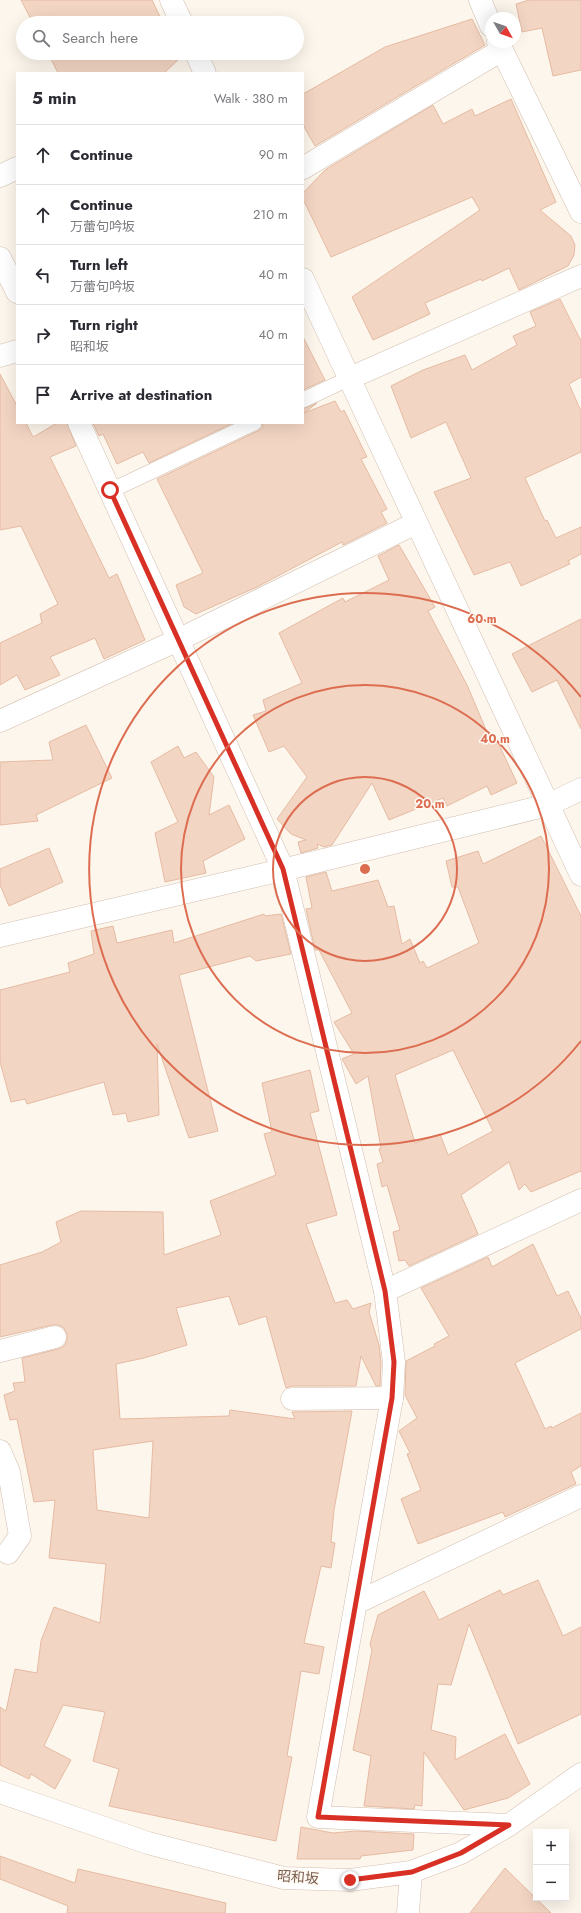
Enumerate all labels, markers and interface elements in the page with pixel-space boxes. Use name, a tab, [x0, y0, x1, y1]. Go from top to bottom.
north arrow	[485, 12, 521, 48]
search box	[16, 16, 304, 60]
icon: search	[30, 27, 52, 49]
text: Search here	[62, 27, 138, 49]
text: 5 min	[32, 86, 76, 110]
text: Walk · 380 m	[214, 89, 288, 108]
icon: ahead	[32, 144, 54, 166]
text: Continue	[70, 144, 133, 166]
text: 90 m	[259, 145, 288, 164]
text: Continue	[70, 194, 133, 216]
icon: ahead	[32, 204, 54, 226]
text: 210 m	[253, 205, 288, 224]
text: 万蕾句吟坂	[70, 217, 135, 236]
text: Turn left	[70, 254, 128, 276]
icon: left	[32, 264, 54, 286]
text: 40 m	[259, 265, 288, 284]
text: 万蕾句吟坂	[70, 277, 135, 296]
text: Turn right	[70, 314, 138, 336]
icon: right	[32, 324, 54, 346]
text: 40 m	[259, 325, 288, 344]
text: 昭和坂	[70, 337, 109, 356]
icon: arrive	[32, 384, 54, 406]
text: Arrive at destination	[70, 384, 212, 406]
route start	[101, 481, 119, 499]
text: 60 m	[467, 610, 497, 628]
text: 40 m	[480, 730, 510, 748]
text: 20 m	[415, 795, 445, 813]
centre of rings	[358, 862, 372, 876]
map controls	[533, 1829, 569, 1901]
button: +	[533, 1829, 569, 1865]
street label: 昭和坂	[276, 1865, 320, 1889]
button: −	[533, 1865, 569, 1901]
route end	[341, 1871, 359, 1889]

